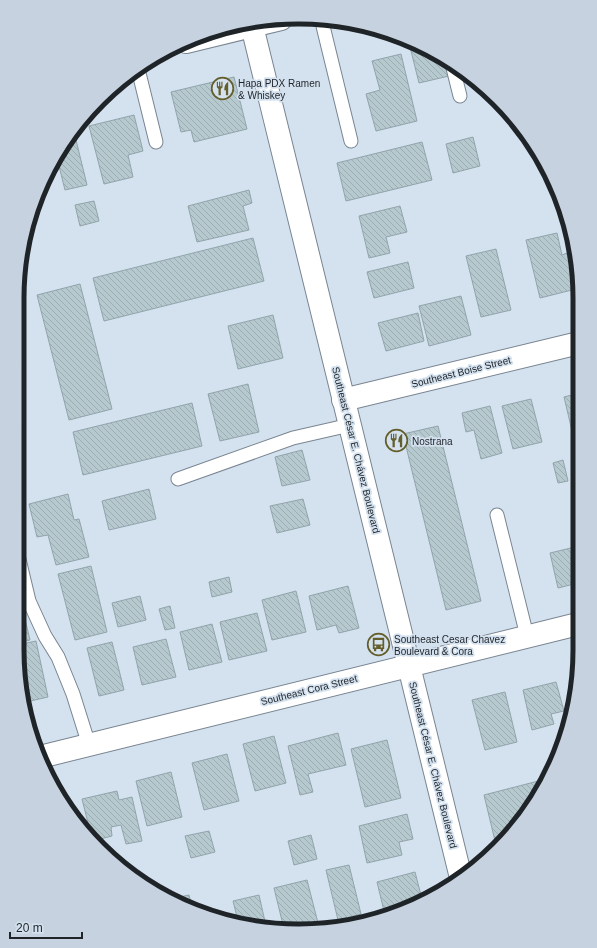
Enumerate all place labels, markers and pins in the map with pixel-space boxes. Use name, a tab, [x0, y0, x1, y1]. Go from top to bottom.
restaurant icon: Hapa PDX Ramen & Whiskey	[209, 76, 235, 102]
place label: Hapa PDX Ramen & Whiskey	[238, 78, 320, 101]
restaurant icon: Nostrana	[383, 428, 409, 454]
place label: Nostrana	[412, 436, 453, 447]
bus stop icon: Southeast Cesar Chavez Boulevard & Cora	[366, 632, 392, 658]
place label: Southeast Cesar Chavez Boulevard & Cora	[394, 634, 505, 657]

